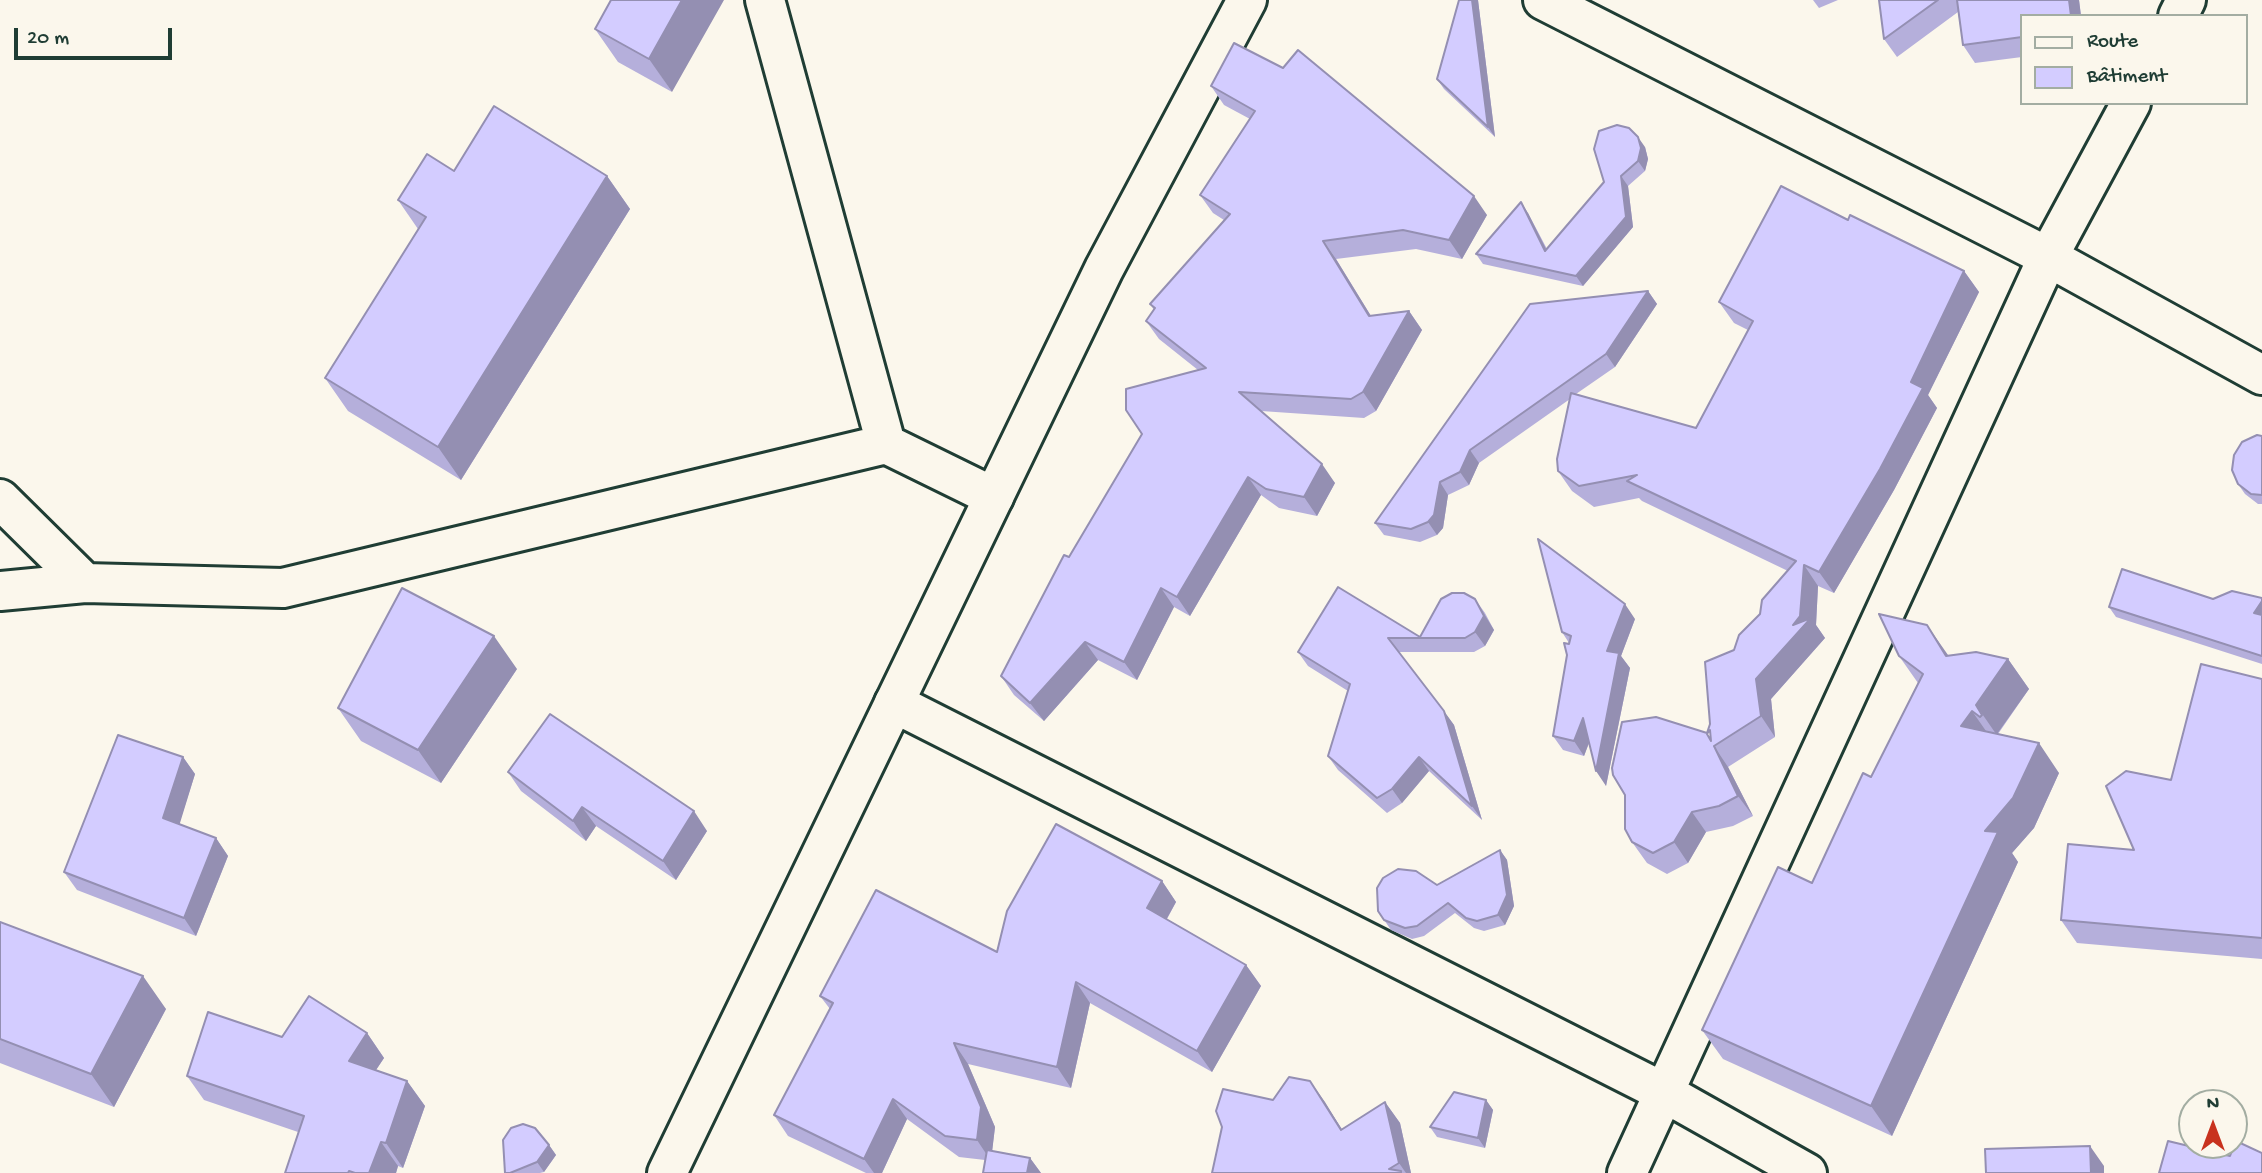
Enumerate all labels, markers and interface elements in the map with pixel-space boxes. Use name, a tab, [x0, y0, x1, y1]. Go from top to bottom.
scale bar	[18, 14, 175, 58]
legend	[2021, 14, 2248, 105]
text: 20 m	[27, 27, 69, 52]
text: Route	[2087, 30, 2138, 55]
text: Bâtiment	[2087, 65, 2167, 90]
north arrow	[2178, 1089, 2248, 1159]
text: N	[2207, 1093, 2219, 1116]

